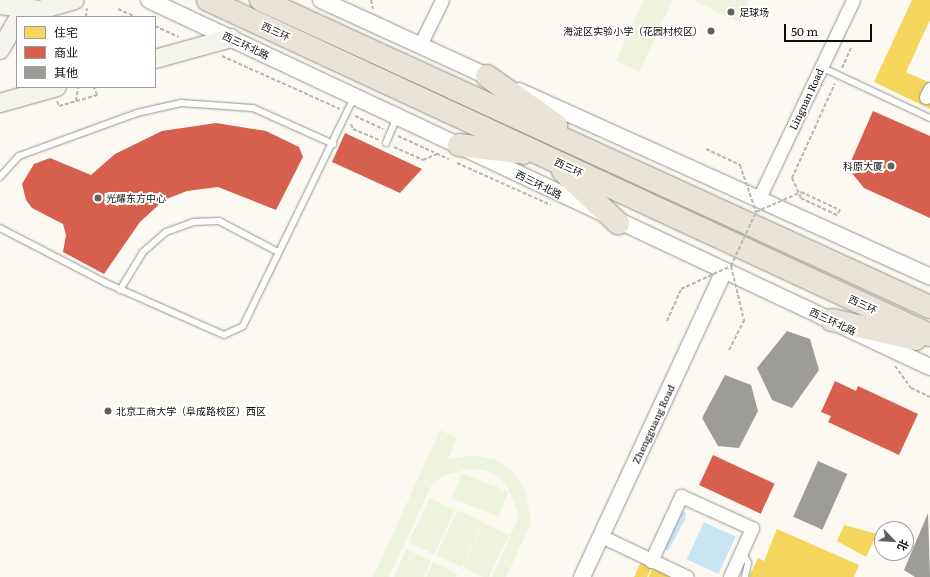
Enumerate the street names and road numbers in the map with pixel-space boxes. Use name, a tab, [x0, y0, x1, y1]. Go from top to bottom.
street label: 西三环	[260, 19, 292, 43]
street label: 西三环北路	[221, 29, 271, 61]
street label: Lingnan Road	[786, 66, 826, 132]
street label: 西三环	[553, 155, 585, 179]
street label: 西三环北路	[514, 168, 564, 200]
street label: 西三环	[847, 292, 879, 316]
street label: 西三环北路	[808, 305, 858, 337]
street label: Zhengguang Road	[629, 382, 677, 466]

